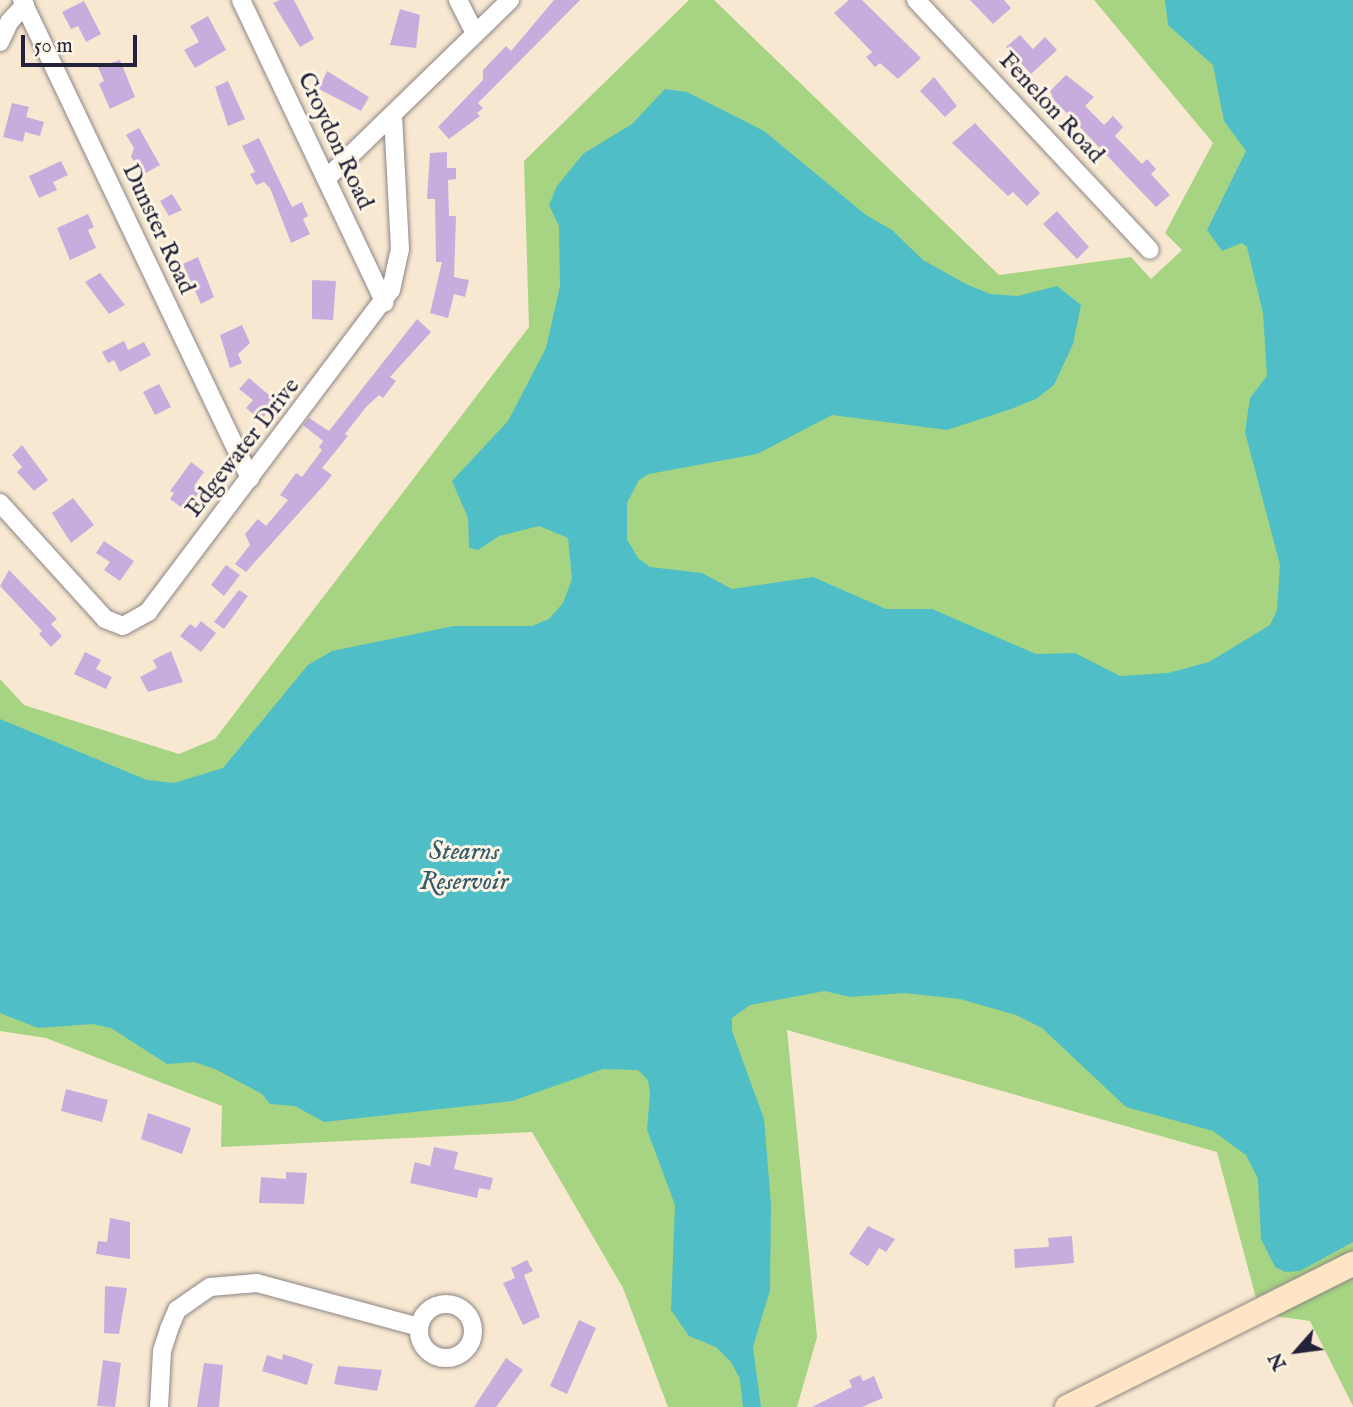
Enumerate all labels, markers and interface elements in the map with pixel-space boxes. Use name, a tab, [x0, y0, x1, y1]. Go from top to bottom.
scale bar	[24, 21, 140, 65]
text: 50 m	[34, 33, 73, 60]
street label: Fenelon Road	[992, 46, 1110, 170]
street label: Croydon Road	[291, 68, 379, 214]
street label: Dunster Road	[115, 159, 201, 299]
street label: Edgewater Drive	[180, 373, 306, 523]
water label: Stearns Reservoir	[420, 836, 508, 898]
north arrow	[1262, 1316, 1332, 1386]
text: N	[1264, 1348, 1293, 1374]

